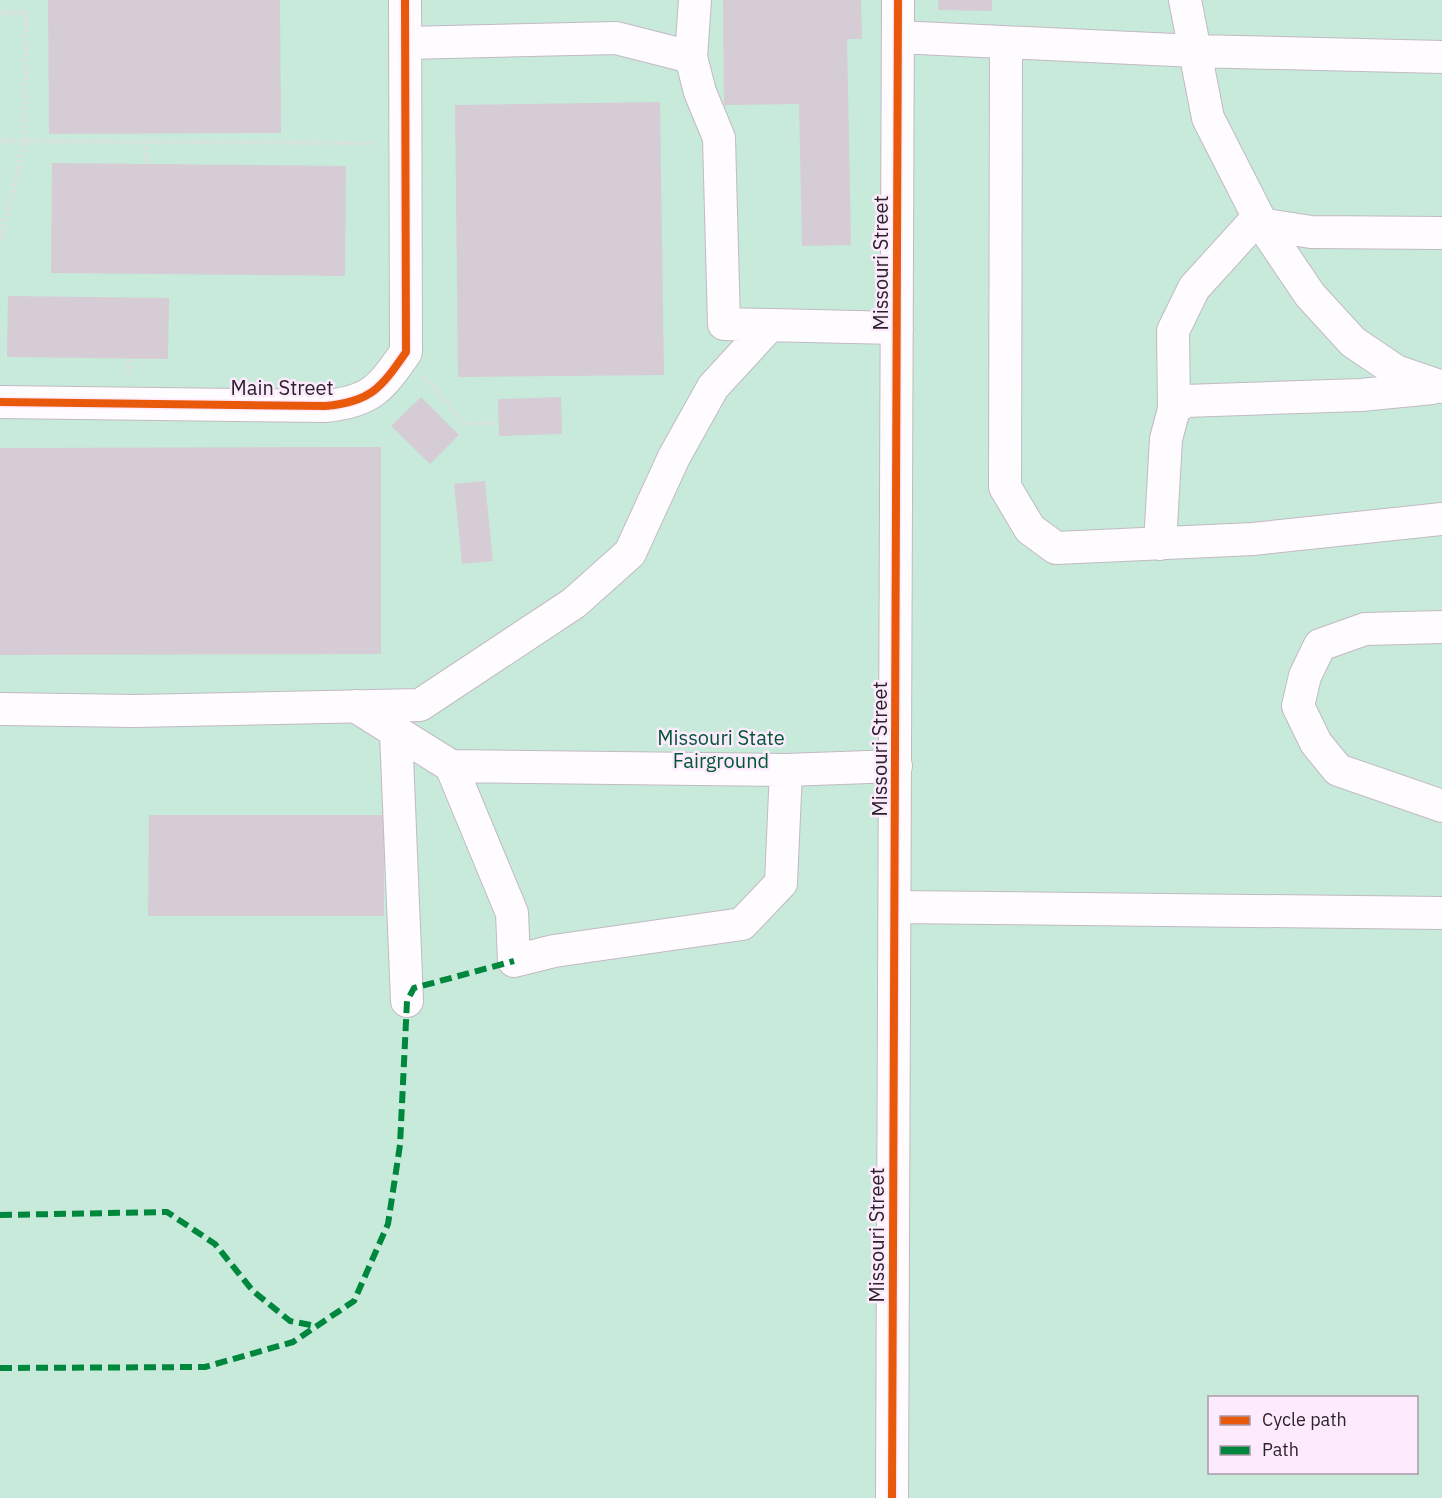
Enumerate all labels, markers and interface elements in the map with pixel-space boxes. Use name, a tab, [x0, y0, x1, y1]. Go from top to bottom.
street label: Missouri Street	[867, 195, 894, 331]
street label: Main Street	[231, 374, 333, 401]
street label: Missouri Street	[866, 681, 893, 817]
park label: Missouri State Fairground	[657, 724, 785, 774]
street label: Missouri Street	[863, 1167, 890, 1303]
legend	[1208, 1396, 1418, 1474]
text: Cycle path	[1262, 1408, 1347, 1431]
text: Path	[1262, 1438, 1299, 1461]

